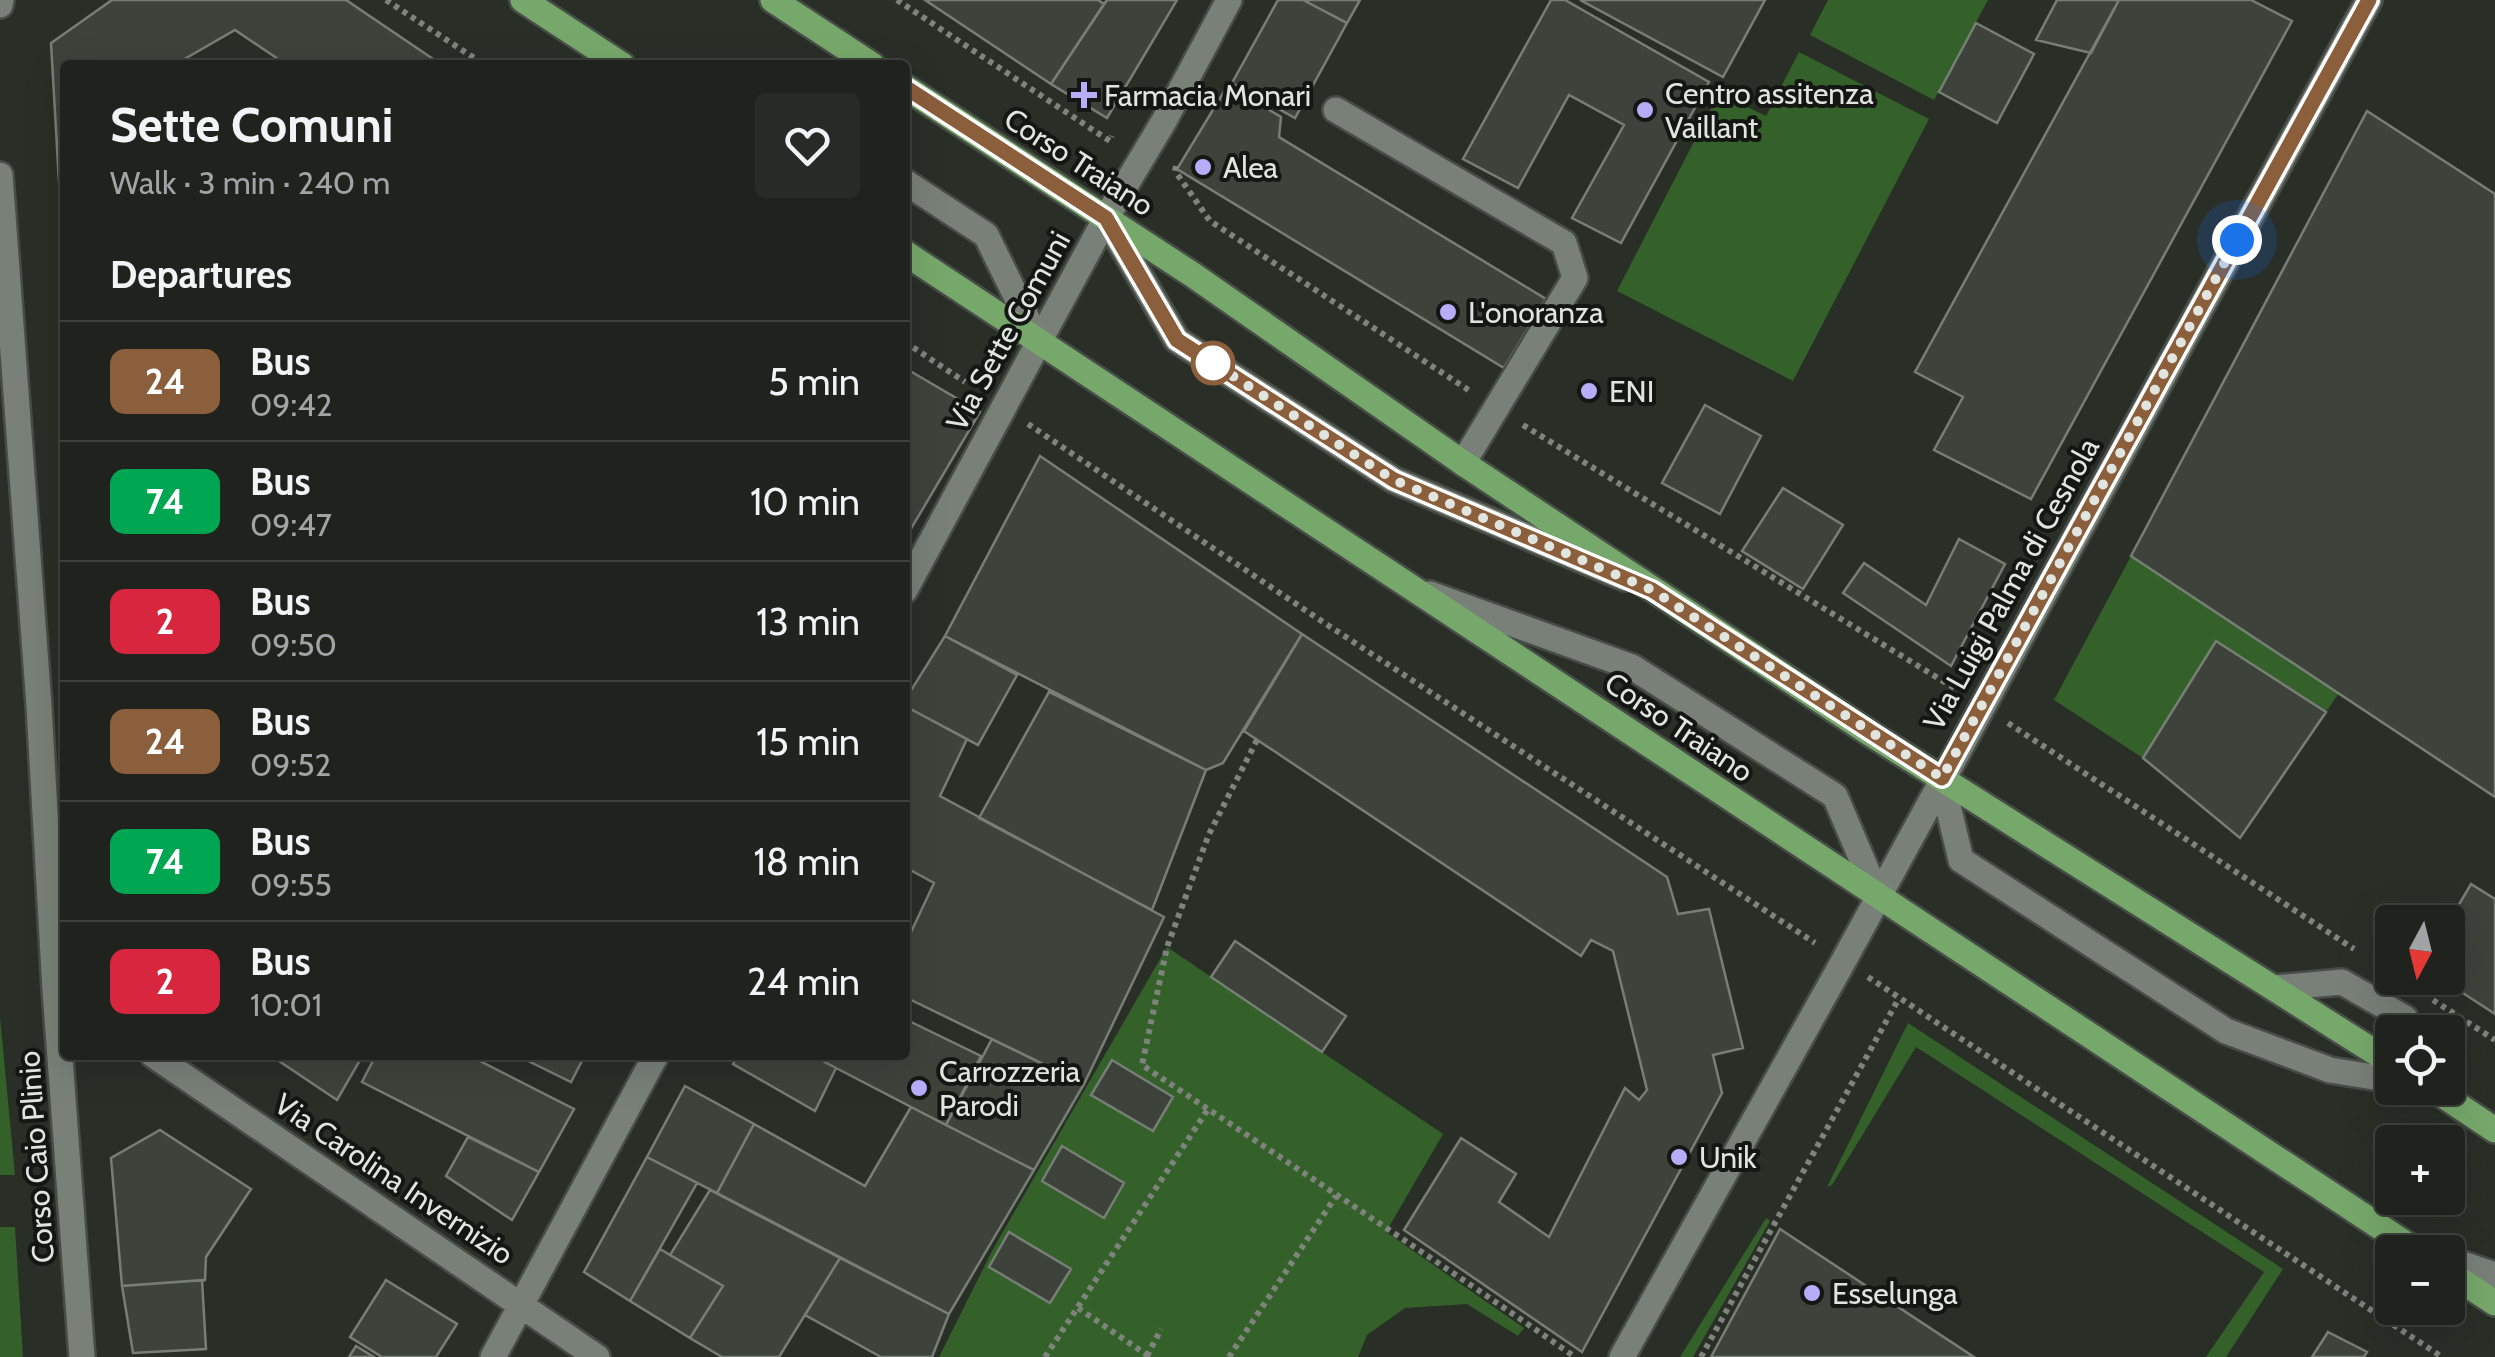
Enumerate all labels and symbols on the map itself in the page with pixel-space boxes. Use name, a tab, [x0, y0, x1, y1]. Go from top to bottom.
place label: Centro assitenza Vaillant	[1665, 75, 1874, 146]
place label: Farmacia Monari	[1104, 77, 1311, 114]
marker: Farmacia Monari	[1073, 84, 1095, 106]
marker: Centro assitenza Vaillant	[1634, 99, 1656, 121]
street label: Corso Traiano	[997, 100, 1161, 224]
place label: Alea	[1223, 149, 1279, 186]
marker: Alea	[1192, 156, 1214, 178]
your location	[2212, 215, 2262, 265]
street label: Via Sette Comuni	[938, 225, 1078, 437]
place label: L'onoranza	[1468, 294, 1604, 331]
marker: L'onoranza	[1437, 301, 1459, 323]
unlabelled marker	[1192, 342, 1234, 384]
place label: ENI	[1609, 373, 1654, 410]
marker: ENI	[1578, 380, 1600, 402]
street label: Via Luigi Palma di Cesnola	[1915, 431, 2107, 737]
street label: Corso Traiano	[1598, 664, 1760, 790]
north arrow	[2375, 905, 2465, 995]
street label: Corso Caio Plinio	[10, 1050, 62, 1264]
place label: Carrozzeria Parodi	[939, 1053, 1081, 1124]
marker: Carrozzeria Parodi	[908, 1077, 930, 1099]
street label: Via Carolina Invernizio	[268, 1085, 520, 1273]
place label: Unik	[1699, 1139, 1757, 1176]
marker: Unik	[1668, 1146, 1690, 1168]
place label: Esselunga	[1832, 1275, 1958, 1312]
marker: Esselunga	[1801, 1282, 1823, 1304]

